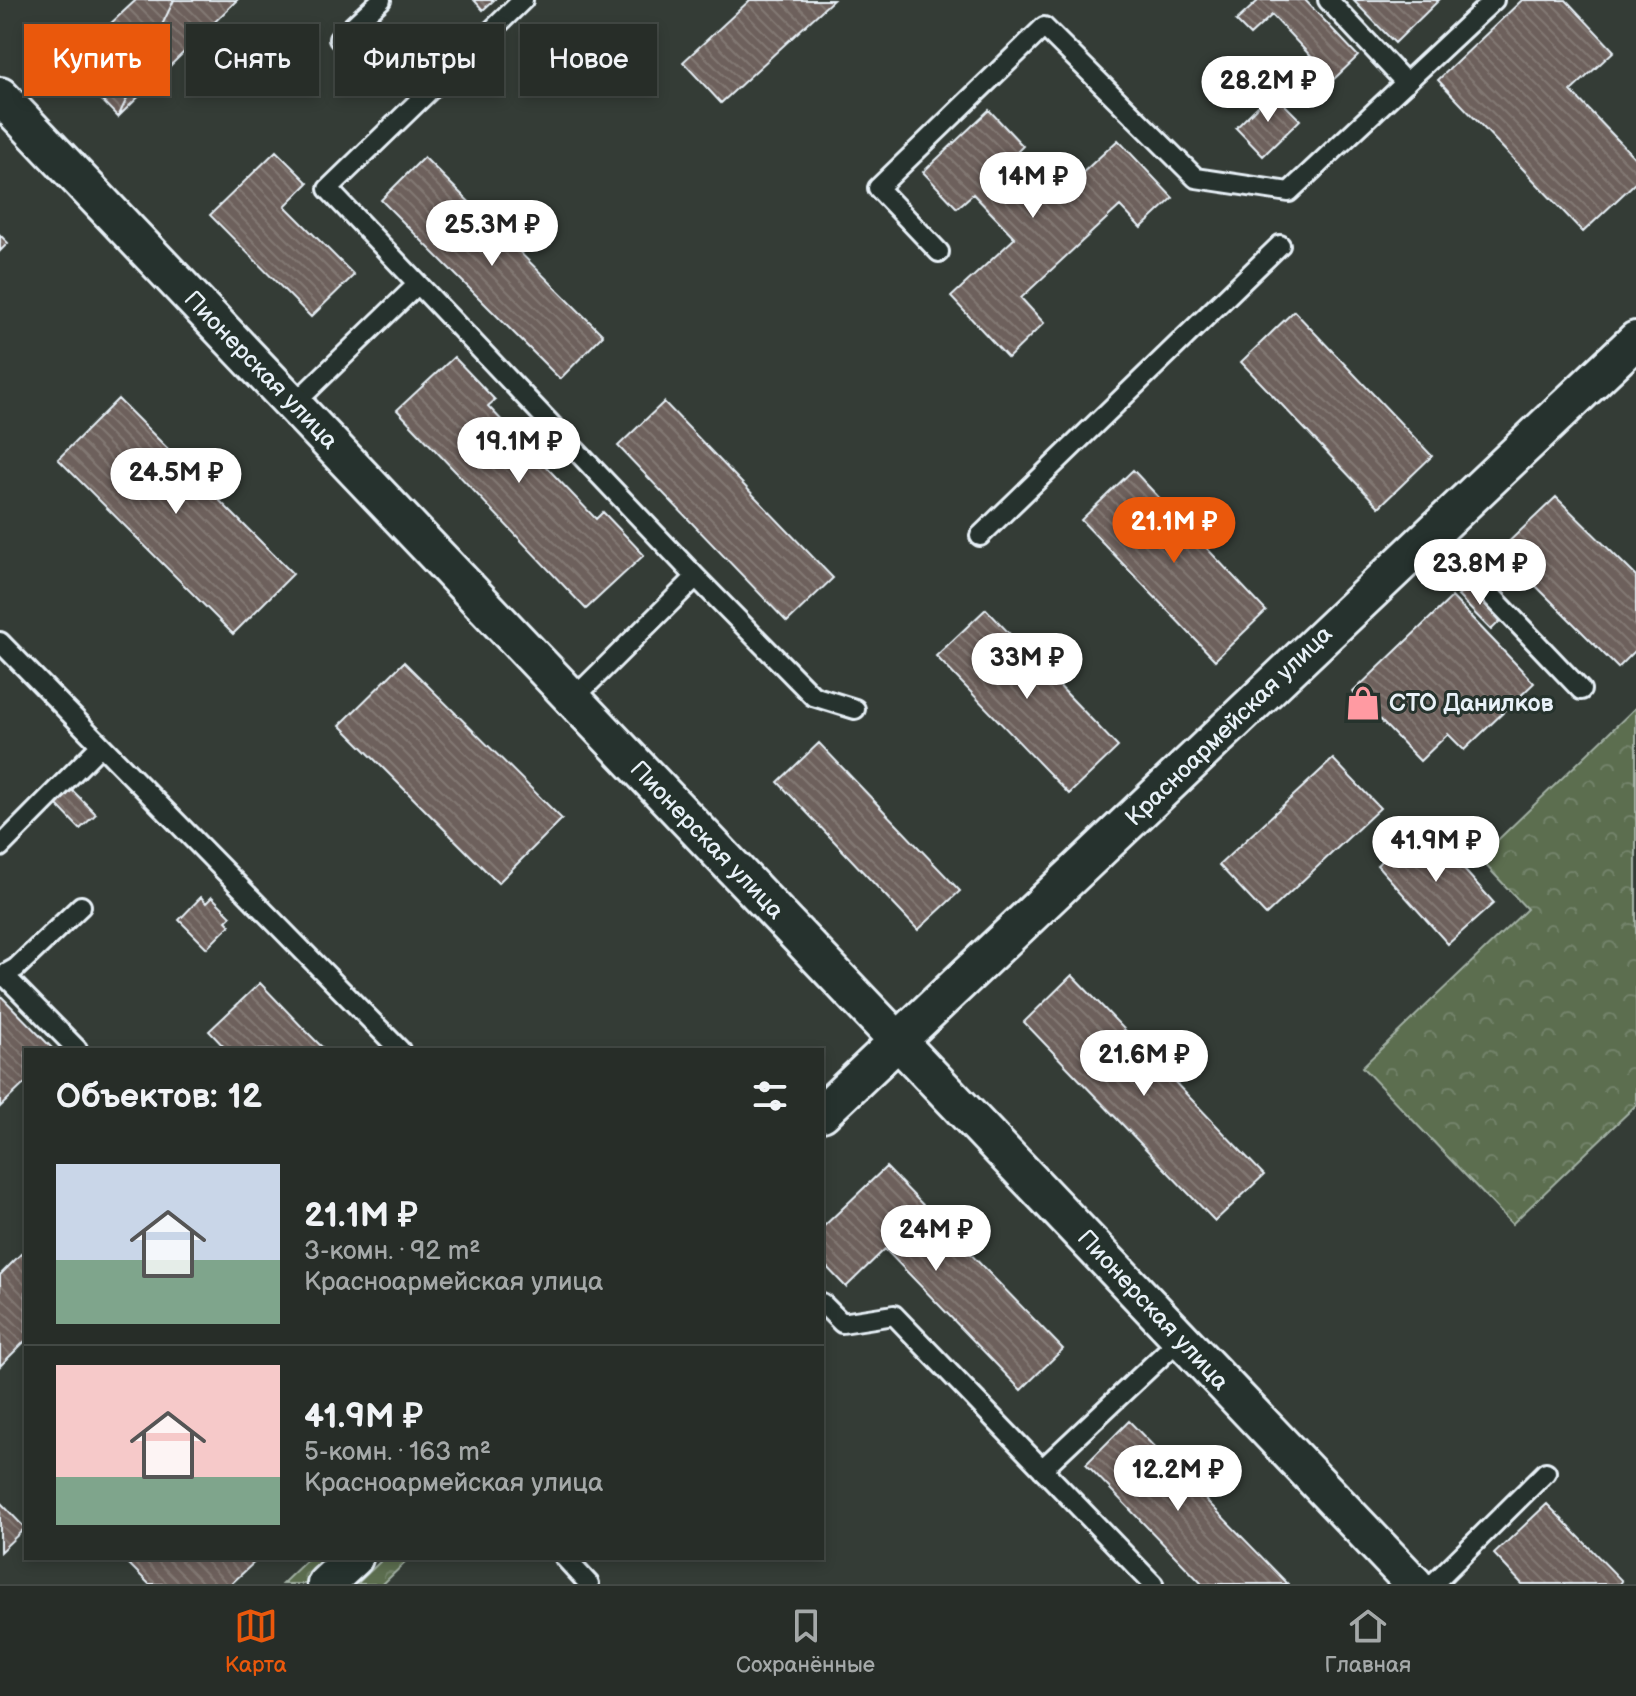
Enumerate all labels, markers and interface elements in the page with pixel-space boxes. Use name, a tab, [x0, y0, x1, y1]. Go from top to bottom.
chip: Купить	[24, 24, 170, 96]
chip: Снять	[186, 24, 319, 96]
chip: Фильтры	[335, 24, 504, 96]
chip: Новое	[520, 24, 657, 96]
pin: 28.2M ₽	[1194, 56, 1342, 124]
text: 28.2M ₽	[1219, 66, 1317, 97]
pin: 14M ₽	[977, 152, 1089, 220]
text: 14M ₽	[998, 162, 1068, 193]
pin: 25.3M ₽	[418, 200, 566, 268]
text: 25.3M ₽	[444, 210, 540, 241]
street label: Пионерская улица	[178, 285, 344, 455]
pin: 19.1M ₽	[445, 417, 593, 485]
text: 19.1M ₽	[475, 427, 563, 458]
pin: 24.5M ₽	[102, 448, 250, 516]
text: 24.5M ₽	[128, 458, 224, 489]
pin: 21.1M ₽	[1100, 497, 1248, 565]
text: 21.1M ₽	[1130, 507, 1218, 538]
pin: 23.8M ₽	[1406, 539, 1554, 607]
text: 23.8M ₽	[1432, 549, 1528, 580]
street label: Красноармейская улица	[1120, 620, 1338, 832]
pin: 33M ₽	[971, 633, 1083, 701]
text: 33M ₽	[990, 643, 1064, 674]
shop icon: СТО Данилков	[1344, 684, 1382, 722]
place label: СТО Данилков	[1389, 689, 1554, 718]
street label: Пионерская улица	[624, 755, 790, 925]
pin: 41.9M ₽	[1362, 816, 1510, 884]
text: 41.9M ₽	[1390, 826, 1482, 857]
pin: 21.6M ₽	[1070, 1030, 1218, 1098]
text: 21.6M ₽	[1098, 1040, 1190, 1071]
icon: filters	[748, 1074, 792, 1118]
text: Объектов: 12	[56, 1076, 262, 1117]
text: 21.1M ₽	[304, 1195, 418, 1236]
icon: home	[120, 1196, 216, 1292]
pin: 24M ₽	[880, 1205, 992, 1273]
text: 24M ₽	[899, 1215, 973, 1246]
street label: Пионерская улица	[1071, 1224, 1235, 1396]
text: 3-комн. · 92 m²	[304, 1236, 480, 1267]
text: Красноармейская улица	[304, 1267, 603, 1298]
text: 41.9M ₽	[304, 1396, 423, 1437]
icon: home	[120, 1397, 216, 1493]
text: 5-комн. · 163 m²	[304, 1437, 491, 1468]
pin: 12.2M ₽	[1104, 1445, 1252, 1513]
text: 12.2M ₽	[1132, 1455, 1224, 1486]
text: Красноармейская улица	[304, 1468, 603, 1499]
tab: Карта	[225, 1604, 287, 1679]
tab: Сохранённые	[736, 1604, 875, 1679]
tab: Главная	[1324, 1604, 1411, 1679]

